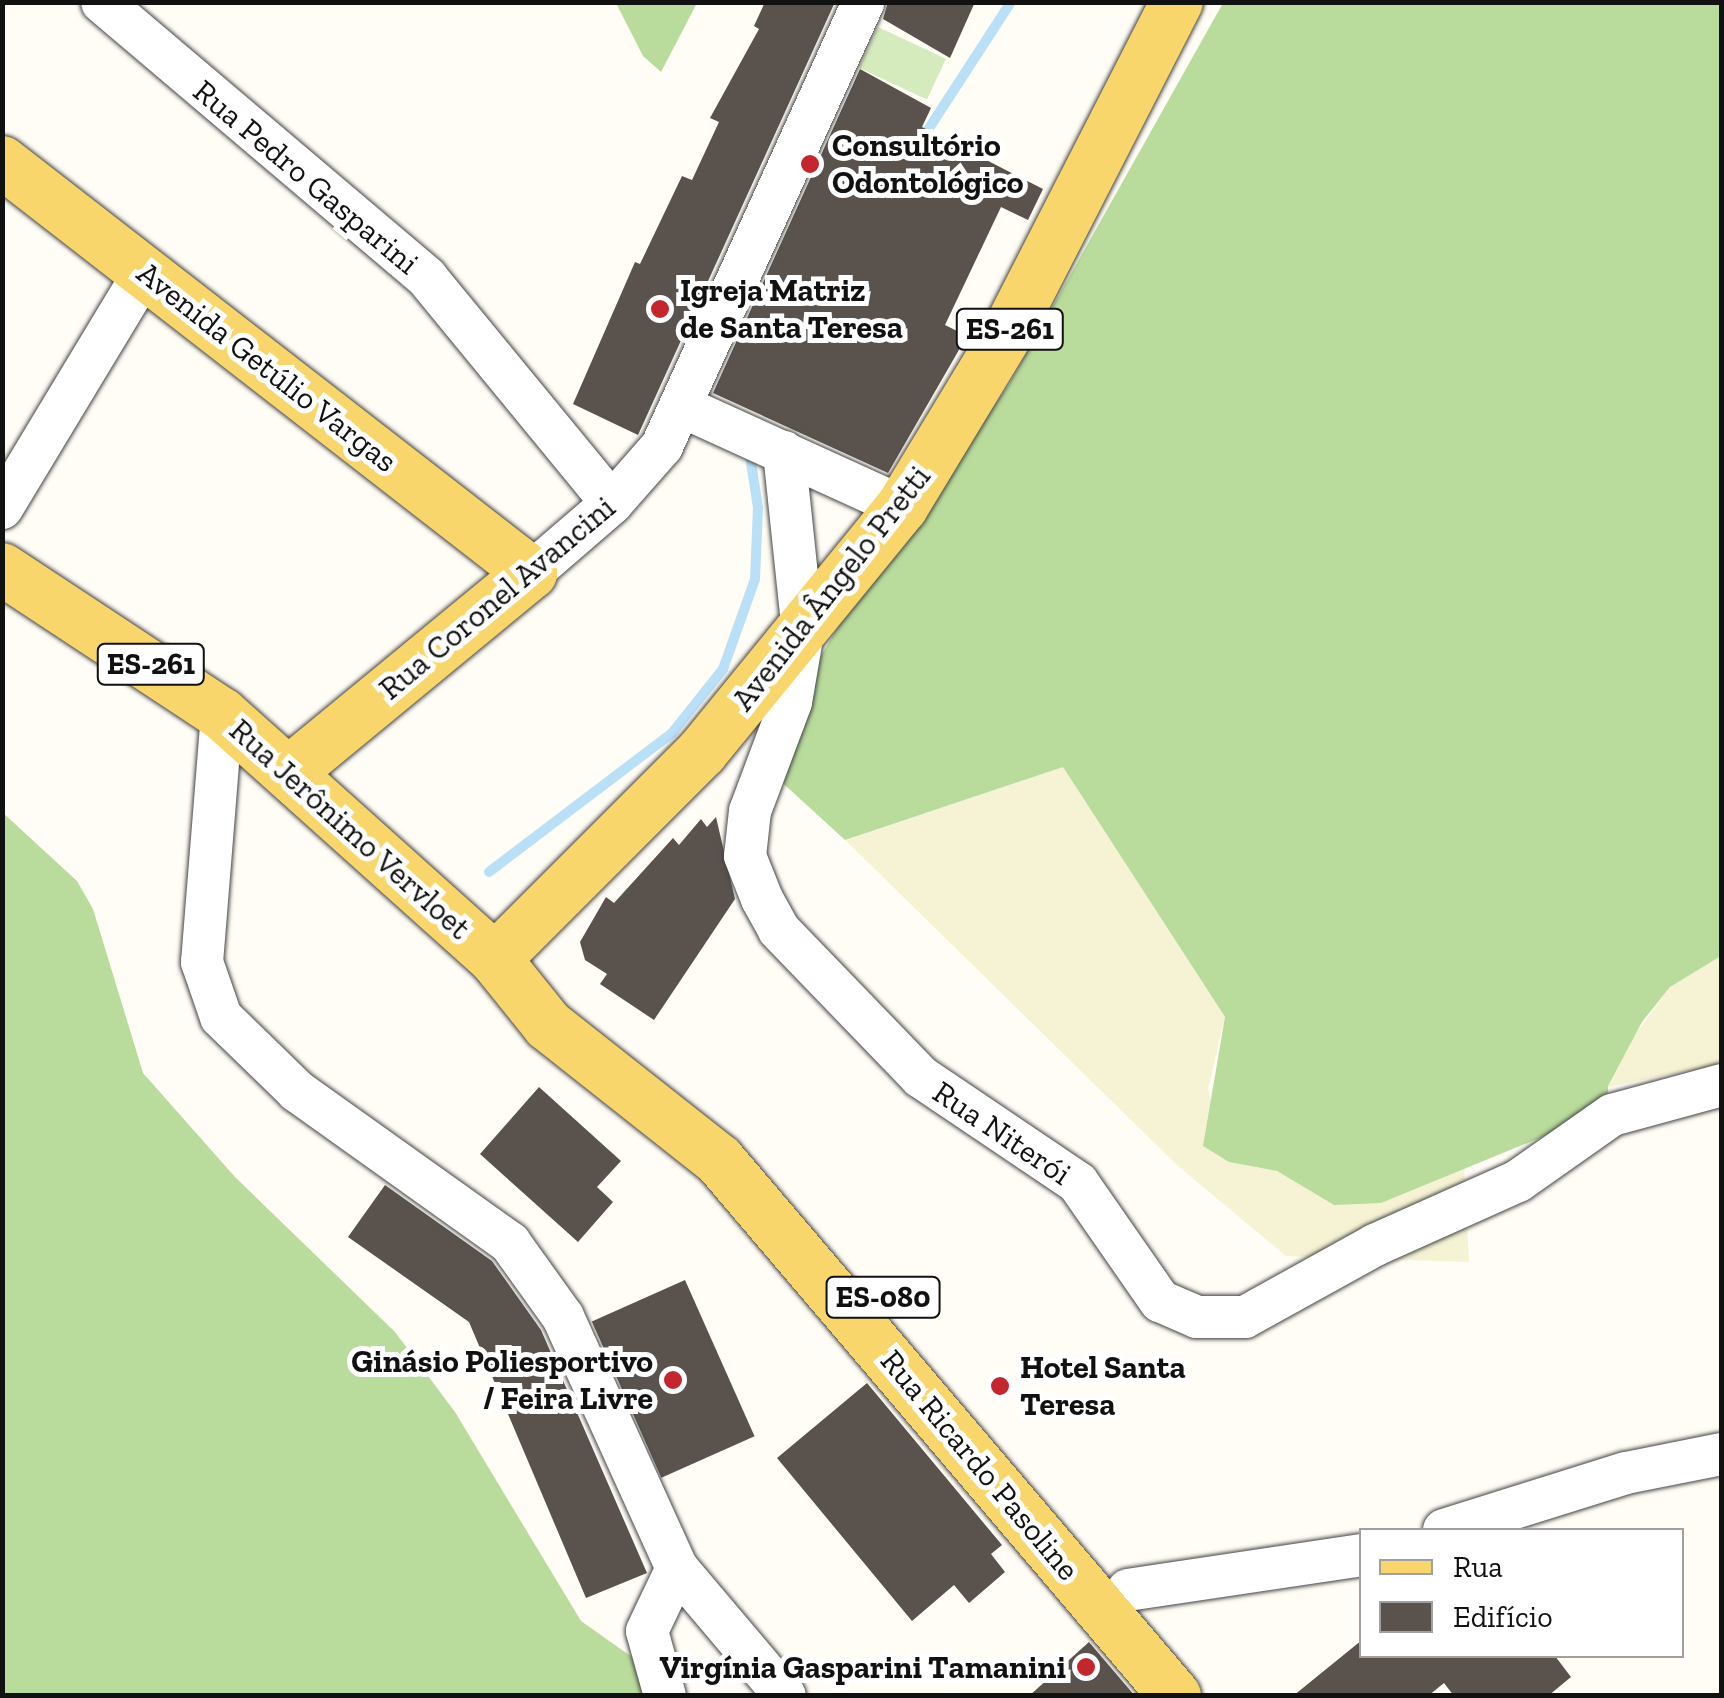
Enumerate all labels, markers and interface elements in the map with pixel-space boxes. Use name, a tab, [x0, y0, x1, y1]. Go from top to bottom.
street label: Rua Pedro Gasparini	[186, 72, 426, 282]
place label: Consultório Odontológico	[832, 127, 1024, 202]
marker: Consultório Odontológico	[797, 151, 823, 177]
street label: Avenida Getúlio Vargas	[129, 253, 405, 481]
place label: Igreja Matriz de Santa Teresa	[680, 272, 903, 347]
marker: Igreja Matriz de Santa Teresa	[649, 298, 671, 320]
road number: ES-261	[955, 304, 1065, 354]
street label: Avenida Ângelo Pretti	[723, 458, 939, 718]
street label: Rua Coronel Avancini	[371, 488, 623, 708]
road number: ES-261	[96, 639, 206, 689]
street label: Rua Jerônimo Vervloet	[221, 710, 479, 948]
street label: Rua Niterói	[926, 1073, 1078, 1193]
road number: ES-080	[826, 1272, 940, 1322]
street label: Rua Ricardo Pasoline	[872, 1342, 1088, 1588]
place label: Ginásio Poliesportivo / Feira Livre	[351, 1343, 653, 1418]
place label: Hotel Santa Teresa	[1020, 1349, 1186, 1424]
marker: Ginásio Poliesportivo / Feira Livre	[662, 1369, 684, 1391]
marker: Hotel Santa Teresa	[989, 1375, 1011, 1397]
legend	[1359, 1528, 1684, 1658]
text: Rua	[1453, 1549, 1503, 1585]
text: Edifício	[1453, 1599, 1553, 1635]
place label: Virgínia Gasparini Tamanini	[660, 1648, 1066, 1686]
marker: Virgínia Gasparini Tamanini	[1075, 1656, 1097, 1678]

